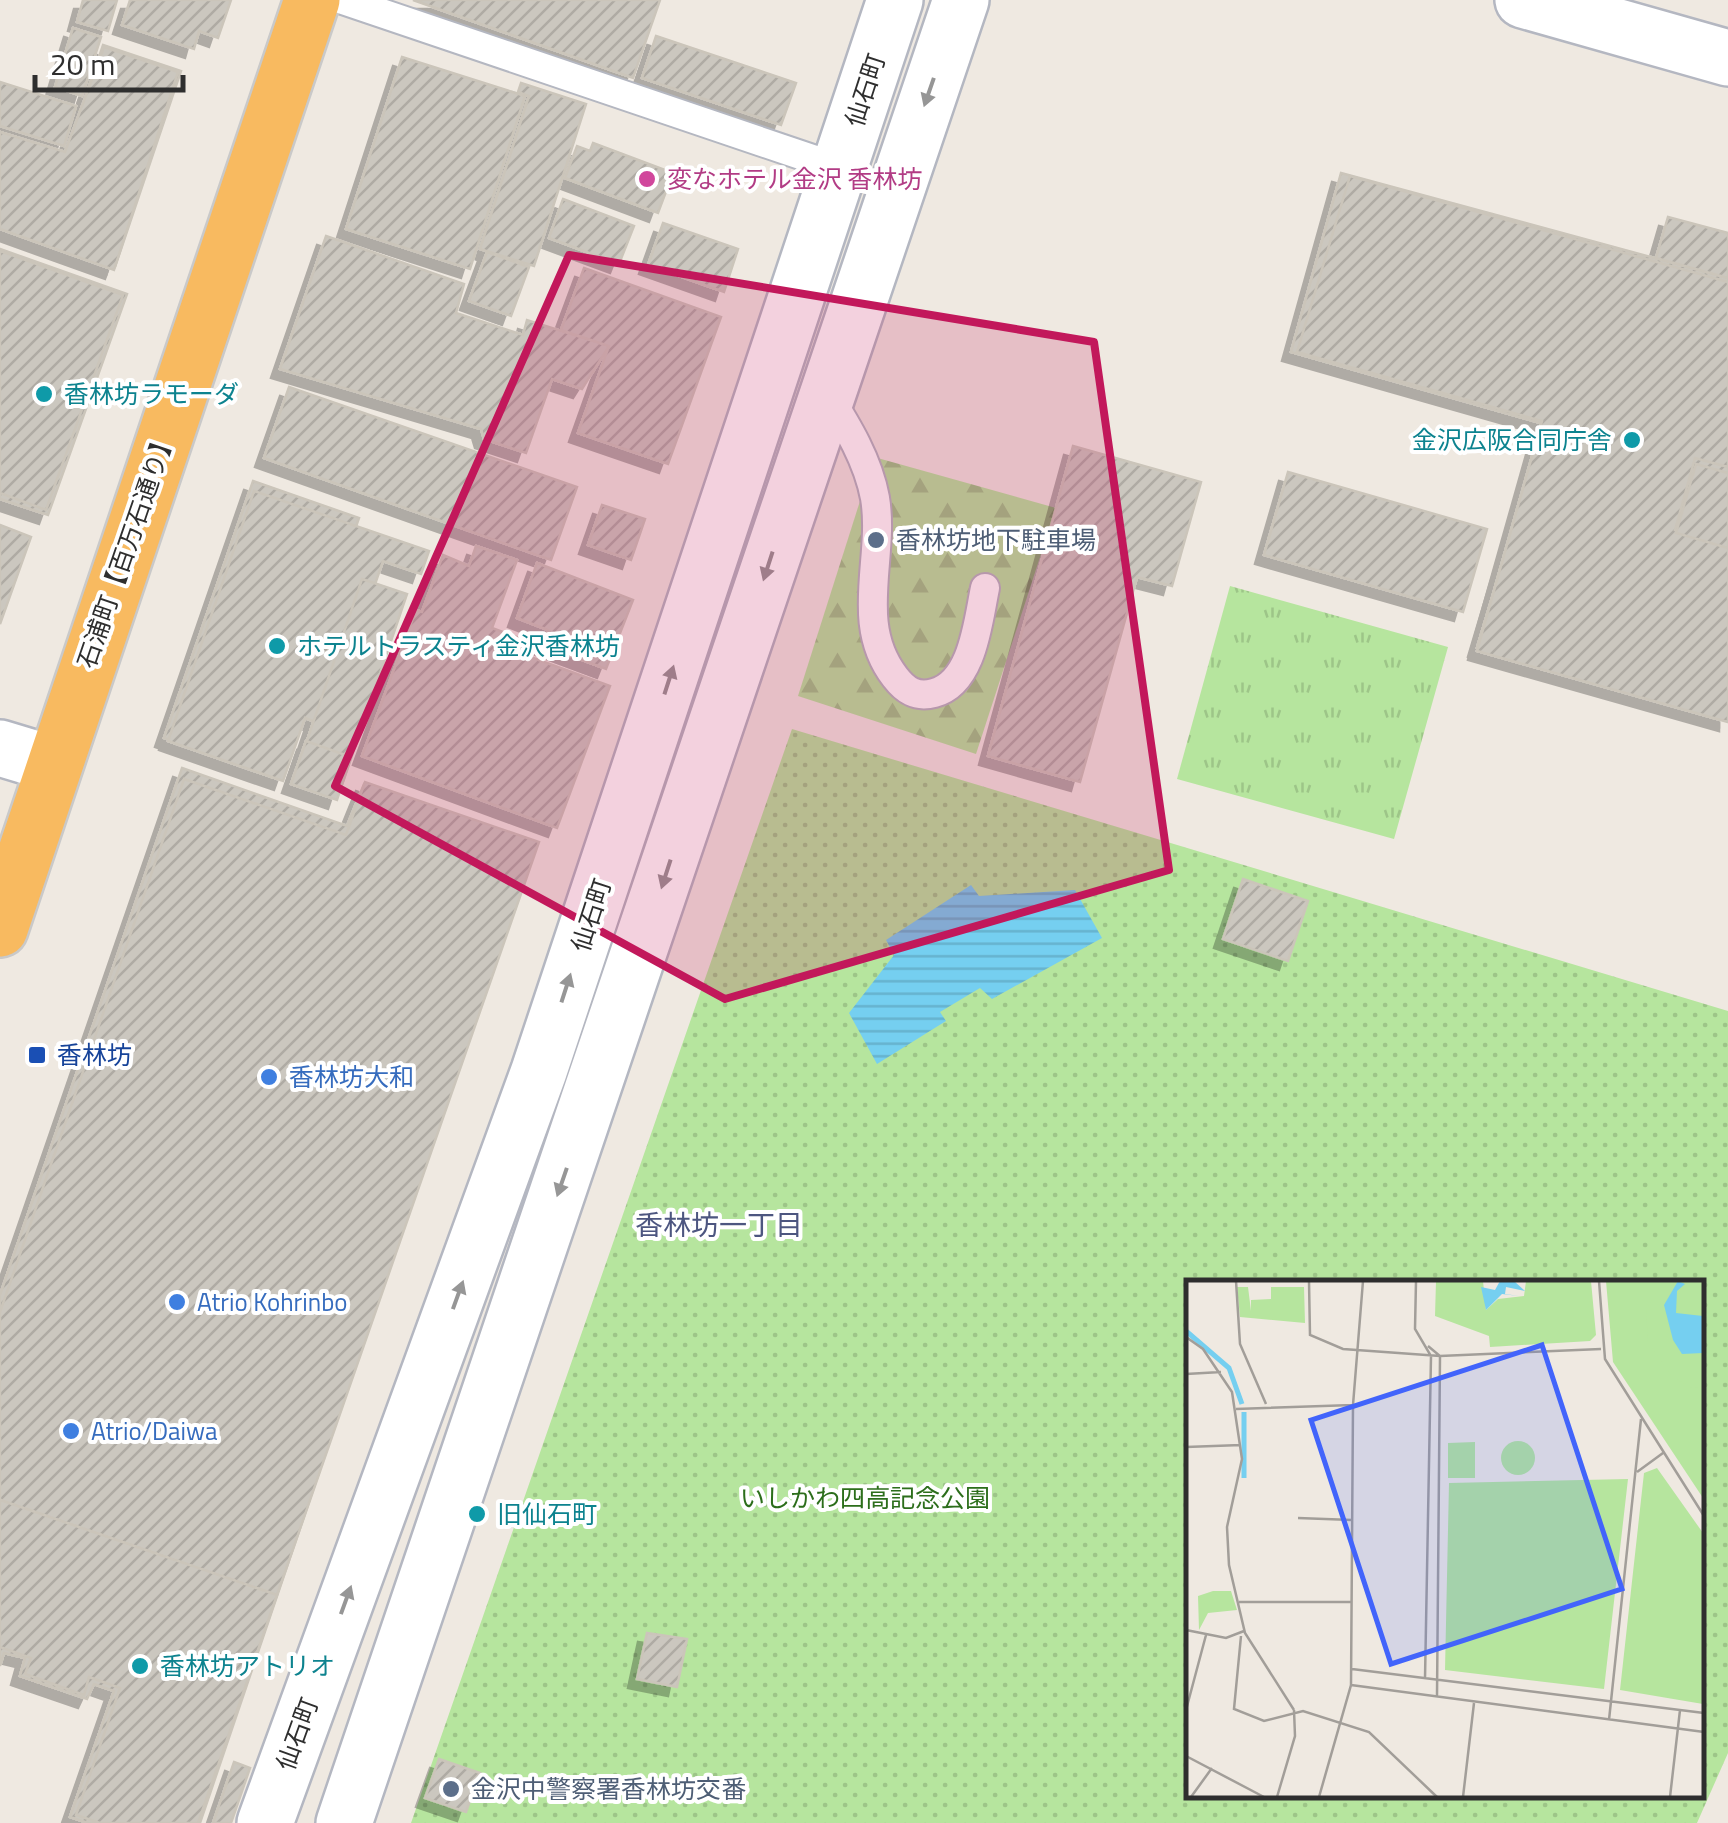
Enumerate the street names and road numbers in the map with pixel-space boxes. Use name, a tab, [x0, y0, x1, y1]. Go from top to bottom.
street label: 仙石町	[835, 48, 895, 132]
street label: 石浦町【百万石通り】	[67, 425, 185, 673]
street label: 仙石町	[561, 873, 621, 957]
street label: 仙石町	[266, 1692, 328, 1776]

